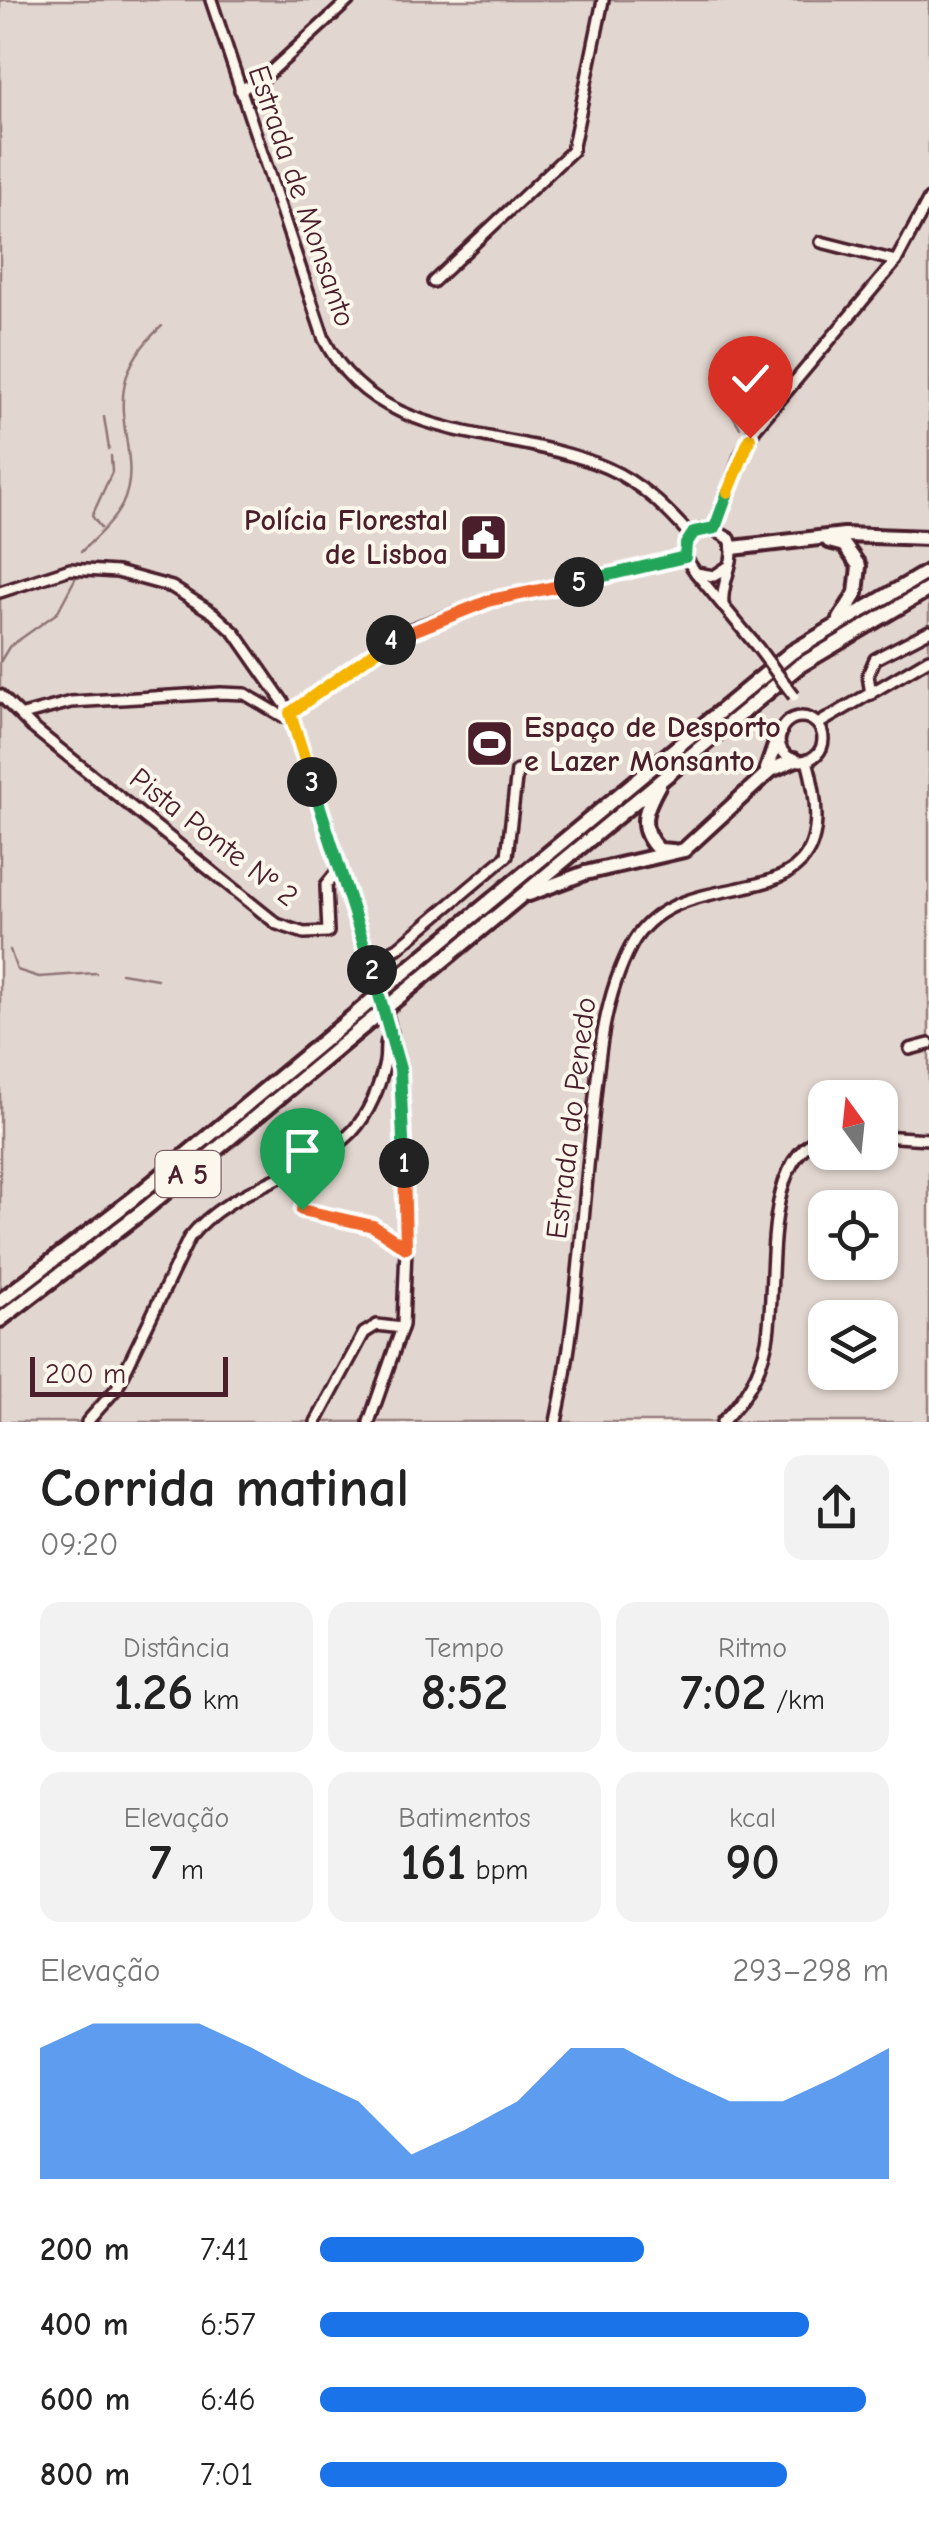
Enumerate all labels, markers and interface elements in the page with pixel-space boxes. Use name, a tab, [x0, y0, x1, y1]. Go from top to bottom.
street label: Estrada de Monsanto	[240, 61, 363, 331]
pin	[708, 336, 793, 439]
icon: check	[723, 351, 778, 406]
place label: Polícia Florestal de Lisboa	[244, 503, 448, 572]
public building icon: Polícia Florestal de Lisboa	[457, 511, 509, 563]
pin: 5	[554, 557, 604, 607]
text: 5	[572, 566, 586, 598]
pin: 4	[366, 615, 416, 665]
text: 4	[384, 624, 398, 656]
place label: Espaço de Desporto e Lazer Monsanto	[524, 710, 781, 779]
sports icon: Espaço de Desporto e Lazer Monsanto	[463, 718, 515, 770]
pin: 3	[287, 757, 337, 807]
street label: Pista Ponte Nº 2	[123, 761, 305, 914]
text: 3	[305, 766, 319, 798]
pin: 2	[347, 945, 397, 995]
text: 2	[365, 954, 379, 986]
street label: Estrada do Penedo	[539, 995, 604, 1241]
north arrow	[808, 1080, 898, 1170]
map controls	[808, 1080, 898, 1390]
pin	[260, 1108, 345, 1211]
icon: arrive	[275, 1123, 330, 1178]
pin: 1	[379, 1138, 429, 1188]
text: 1	[398, 1147, 410, 1179]
road number: A 5	[156, 1151, 220, 1197]
button: locate	[808, 1190, 898, 1280]
button: layers	[808, 1300, 898, 1390]
scale bar	[30, 1352, 228, 1396]
text: 200 m	[45, 1358, 126, 1390]
button: share	[784, 1455, 889, 1560]
text: Corrida matinal	[40, 1456, 409, 1520]
text: 09:20	[40, 1526, 119, 1563]
text: Distância	[123, 1632, 230, 1664]
text: Tempo	[425, 1632, 504, 1664]
text: Ritmo	[718, 1632, 787, 1664]
text: 1.26	[114, 1664, 193, 1722]
text: 8:52	[421, 1664, 508, 1722]
text: 7:02	[680, 1664, 767, 1722]
text: km	[193, 1684, 239, 1716]
text: /km	[767, 1684, 825, 1716]
text: Elevação	[124, 1802, 229, 1834]
text: Batimentos	[398, 1802, 531, 1834]
text: kcal	[729, 1802, 776, 1834]
text: 7	[149, 1834, 171, 1892]
text: 161	[401, 1834, 466, 1892]
text: 90	[725, 1834, 780, 1892]
text: m	[171, 1854, 204, 1886]
text: bpm	[466, 1854, 528, 1886]
text: Elevação	[40, 1952, 160, 1989]
text: 293–298 m	[733, 1952, 889, 1989]
text: 200 m	[40, 2231, 129, 2268]
text: 7:41	[200, 2231, 249, 2268]
text: 400 m	[40, 2306, 128, 2343]
text: 6:57	[200, 2306, 256, 2343]
text: 600 m	[40, 2381, 130, 2418]
text: 6:46	[200, 2381, 256, 2418]
text: 800 m	[40, 2456, 130, 2493]
text: 7:01	[200, 2456, 253, 2493]

